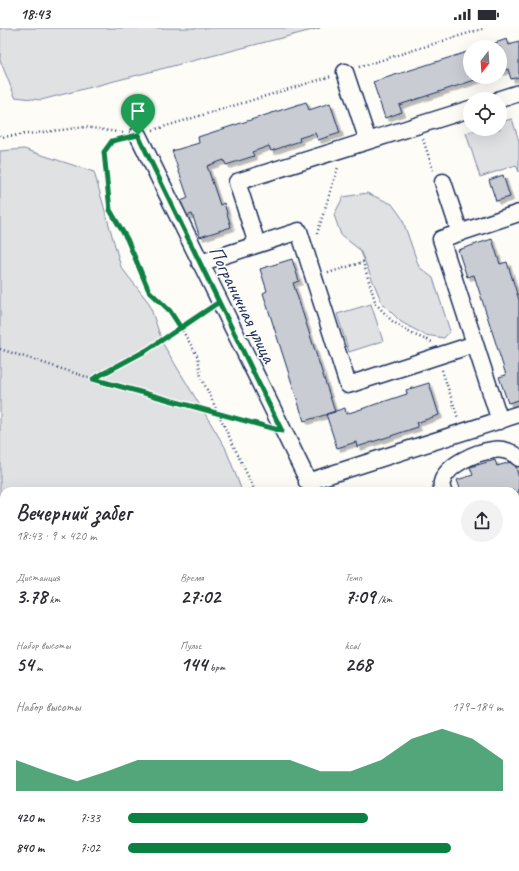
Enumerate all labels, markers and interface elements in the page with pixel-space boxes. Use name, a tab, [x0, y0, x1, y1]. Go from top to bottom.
text: 18:43	[20, 5, 50, 24]
north arrow	[463, 40, 507, 84]
map controls	[463, 40, 507, 136]
button: locate	[463, 92, 507, 136]
pin	[121, 94, 155, 135]
icon: arrive	[127, 100, 149, 122]
street label: Пограничная улица	[203, 242, 283, 369]
text: Вечерний забег	[16, 499, 131, 527]
button: share	[461, 500, 503, 542]
text: 18:43 · 9 × 420 m	[16, 528, 97, 544]
text: Дистанция	[16, 570, 60, 584]
text: Время	[180, 570, 204, 584]
text: Темп	[345, 570, 362, 584]
text: 3.78	[16, 584, 47, 609]
text: 27:02	[180, 584, 220, 609]
text: 7:09	[345, 584, 375, 609]
text: km	[47, 592, 60, 606]
text: /km	[375, 592, 392, 606]
text: Набор высоты	[16, 638, 71, 652]
text: Пульс	[180, 638, 202, 652]
text: kcal	[345, 638, 359, 652]
text: 54	[16, 652, 34, 677]
text: 144	[180, 652, 207, 677]
text: 268	[345, 652, 372, 677]
text: m	[34, 660, 43, 674]
text: bpm	[207, 660, 225, 674]
text: Набор высоты	[16, 699, 81, 715]
text: 179–184 m	[452, 699, 503, 715]
text: 420 m	[16, 810, 44, 826]
text: 7:33	[80, 810, 100, 826]
text: 840 m	[16, 840, 44, 856]
text: 7:02	[80, 840, 100, 856]

